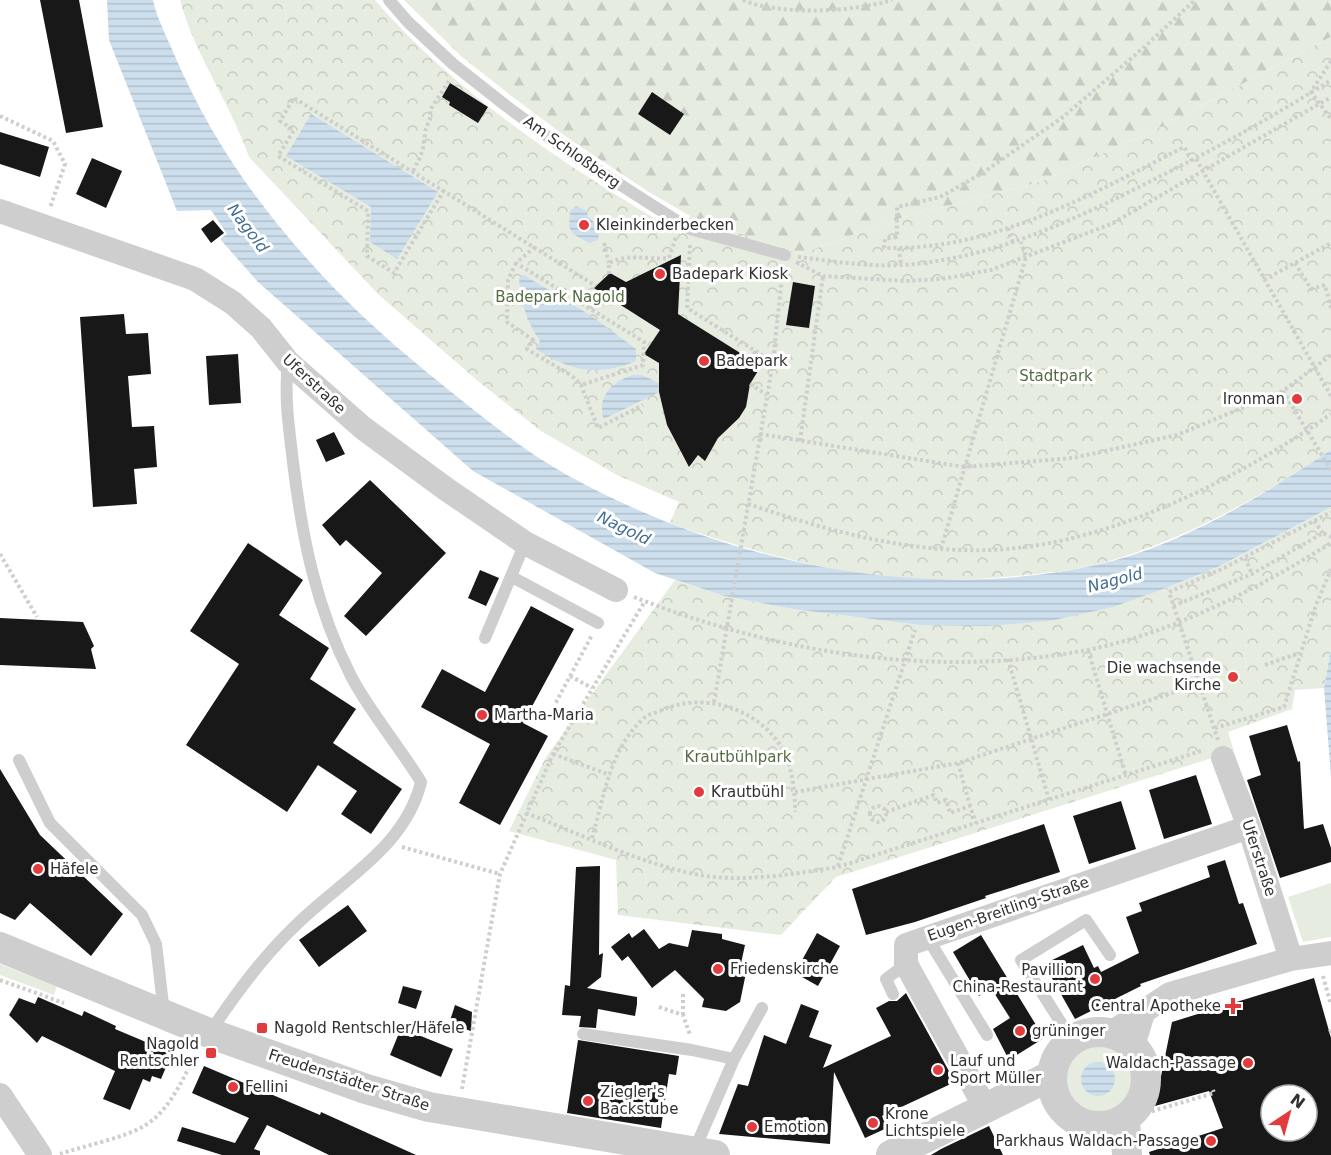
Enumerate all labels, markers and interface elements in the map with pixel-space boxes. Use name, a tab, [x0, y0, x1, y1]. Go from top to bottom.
street label: Am Schloßberg	[520, 112, 624, 192]
water label: Nagold	[223, 200, 273, 257]
place label: Kleinkinderbecken	[596, 216, 734, 234]
marker: Kleinkinderbecken	[577, 218, 591, 232]
place label: Badepark Kiosk	[672, 265, 789, 283]
marker: Badepark Kiosk	[653, 267, 667, 281]
park label: Badepark Nagold	[495, 288, 625, 306]
street label: Uferstraße	[279, 350, 349, 418]
place label: Badepark	[716, 352, 788, 370]
marker: Badepark	[697, 354, 711, 368]
park label: Stadtpark	[1019, 367, 1093, 385]
place label: Ironman	[1223, 390, 1285, 408]
marker: Ironman	[1290, 392, 1304, 406]
water label: Nagold	[595, 507, 654, 549]
water label: Nagold	[1085, 563, 1145, 596]
place label: Die wachsende Kirche	[1107, 659, 1221, 694]
marker: Die wachsende Kirche	[1226, 670, 1240, 684]
place label: Martha-Maria	[494, 706, 594, 724]
marker: Martha-Maria	[475, 708, 489, 722]
park label: Krautbühlpark	[685, 748, 792, 766]
place label: Krautbühl	[711, 783, 784, 801]
marker: Krautbühl	[692, 785, 706, 799]
street label: Uferstraße	[1238, 817, 1280, 899]
place label: Häfele	[50, 860, 98, 878]
marker: Häfele	[31, 862, 45, 876]
street label: Eugen-Breitling-Straße	[925, 873, 1091, 945]
place label: Friedenskirche	[730, 960, 839, 978]
place label: Pavillion China-Restaurant	[953, 961, 1083, 996]
marker: Friedenskirche	[711, 962, 725, 976]
marker: Pavillion China-Restaurant	[1088, 972, 1102, 986]
place label: Central Apotheke	[1091, 997, 1221, 1015]
marker: Central Apotheke	[1226, 999, 1240, 1013]
place label: Nagold Rentschler/Häfele	[274, 1019, 465, 1037]
marker: Nagold Rentschler/Häfele	[255, 1021, 269, 1035]
place label: grüninger	[1032, 1022, 1106, 1040]
marker: grüninger	[1013, 1024, 1027, 1038]
place label: Nagold Rentschler	[120, 1035, 200, 1070]
street label: Freudenstädter Straße	[266, 1045, 432, 1115]
marker: Nagold Rentschler	[204, 1046, 218, 1060]
place label: Lauf und Sport Müller	[950, 1052, 1042, 1087]
place label: Waldach-Passage	[1106, 1054, 1236, 1072]
marker: Waldach-Passage	[1241, 1056, 1255, 1070]
marker: Lauf und Sport Müller	[931, 1063, 945, 1077]
place label: Fellini	[245, 1078, 288, 1096]
marker: Fellini	[226, 1080, 240, 1094]
place label: Ziegler's Backstube	[600, 1083, 678, 1118]
north arrow	[1259, 1083, 1319, 1143]
text: N	[1287, 1090, 1309, 1113]
marker: Ziegler's Backstube	[581, 1094, 595, 1108]
place label: Krone Lichtspiele	[885, 1105, 965, 1140]
marker: Krone Lichtspiele	[866, 1116, 880, 1130]
place label: Emotion	[764, 1118, 826, 1136]
marker: Emotion	[745, 1120, 759, 1134]
place label: Parkhaus Waldach-Passage	[996, 1132, 1199, 1150]
marker: Parkhaus Waldach-Passage	[1204, 1134, 1218, 1148]

